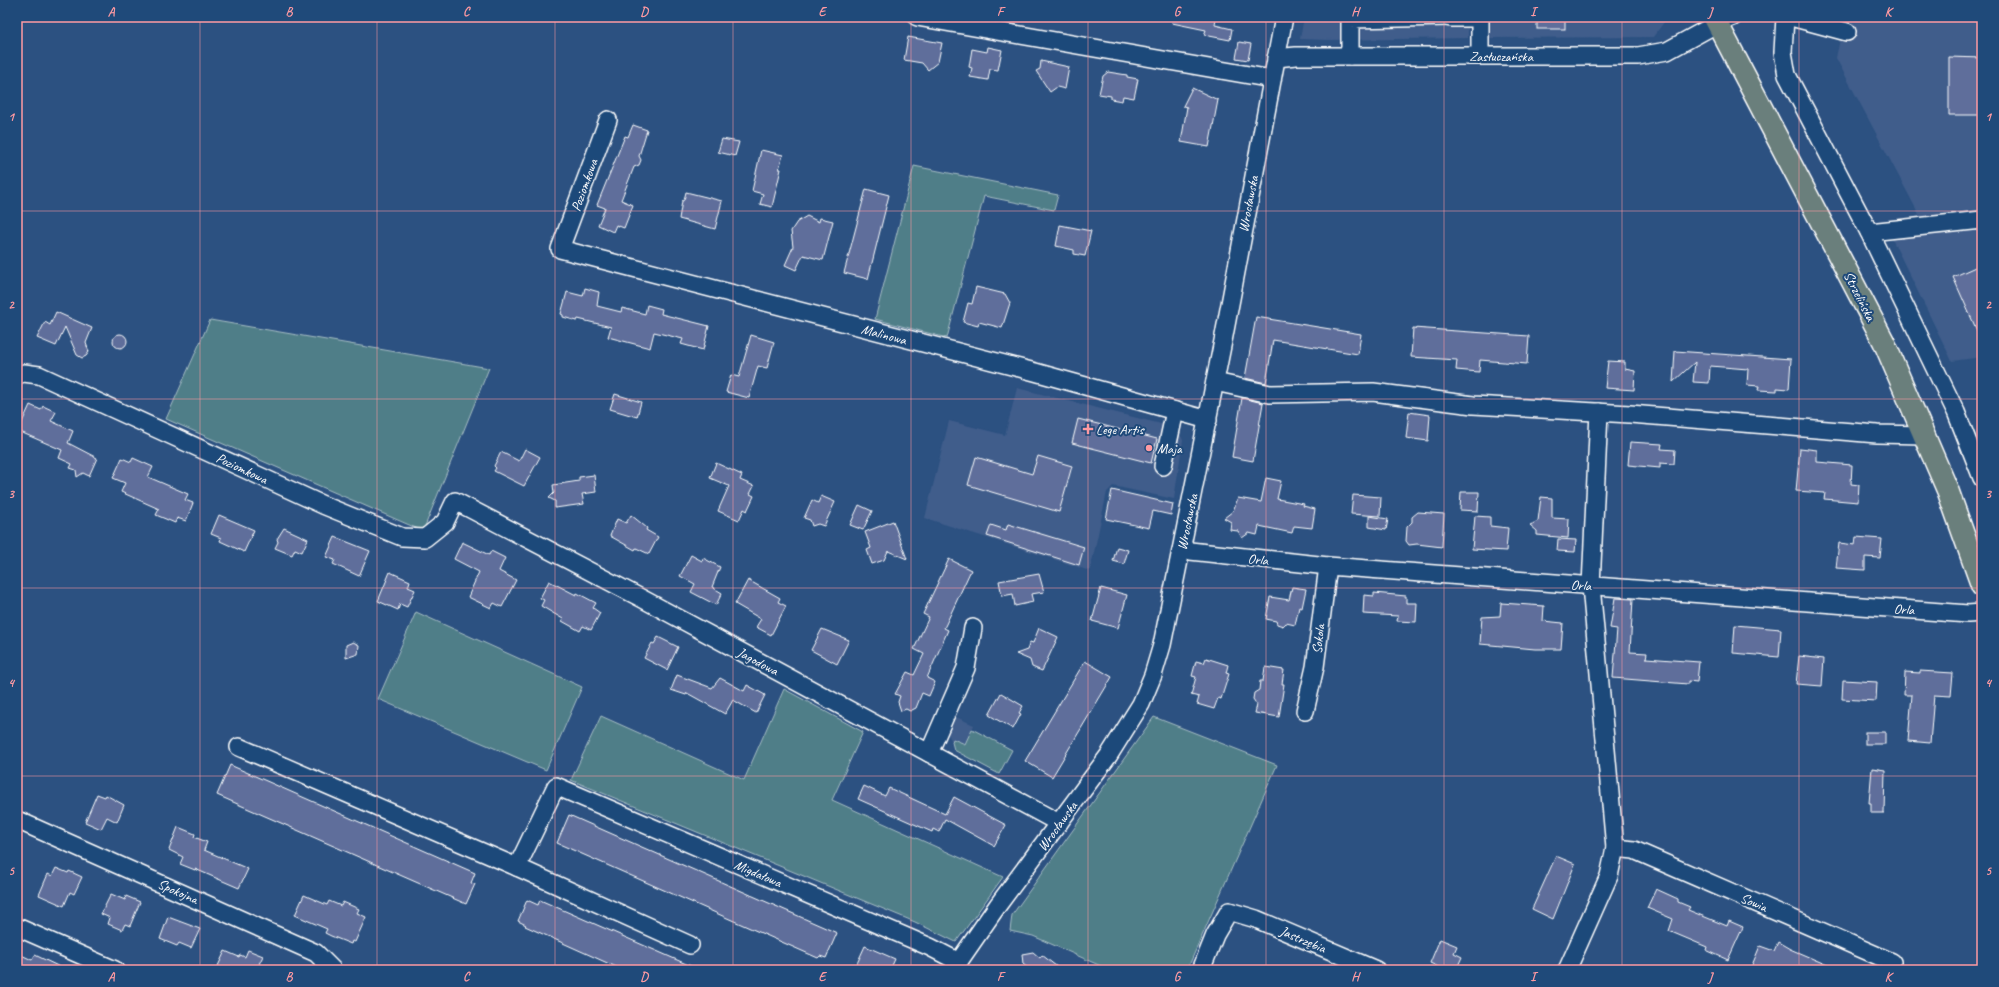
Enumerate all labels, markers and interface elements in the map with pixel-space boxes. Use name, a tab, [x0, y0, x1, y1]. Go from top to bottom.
text: A	[108, 4, 116, 20]
text: B	[286, 4, 294, 20]
text: C	[463, 4, 471, 20]
text: D	[640, 4, 649, 20]
text: E	[819, 4, 828, 20]
text: F	[997, 4, 1006, 20]
text: G	[1174, 4, 1182, 20]
text: H	[1351, 4, 1361, 20]
text: I	[1530, 4, 1539, 20]
text: J	[1707, 4, 1714, 20]
text: K	[1885, 4, 1895, 20]
street label: Zasłuczańska	[1469, 48, 1534, 65]
text: 1	[8, 109, 16, 125]
text: 1	[1985, 109, 1993, 125]
street label: Poziomkowa	[567, 155, 602, 214]
street label: Wrocławska	[1235, 173, 1263, 234]
street label: Strzelińska	[1840, 269, 1880, 325]
text: 2	[8, 297, 15, 313]
text: 2	[1985, 297, 1992, 313]
street label: Malinowa	[860, 320, 909, 349]
place label: Lege Artis	[1096, 421, 1145, 438]
marker: Lege Artis	[1083, 424, 1093, 434]
place label: Maja	[1157, 440, 1183, 457]
marker: Maja	[1144, 443, 1154, 453]
street label: Poziomkowa	[214, 449, 271, 488]
text: 3	[8, 486, 15, 502]
text: 3	[1985, 486, 1992, 502]
street label: Wrocławska	[1173, 491, 1202, 552]
street label: Orla	[1247, 550, 1270, 569]
street label: Orla	[1570, 576, 1593, 595]
street label: Orla	[1893, 600, 1916, 619]
street label: Sokola	[1308, 622, 1329, 655]
street label: Jagodowa	[733, 643, 782, 680]
text: 4	[8, 675, 16, 691]
text: 4	[1985, 675, 1993, 691]
street label: Wrocławska	[1034, 797, 1082, 854]
street label: Migdałowa	[732, 856, 785, 892]
text: 5	[8, 863, 15, 879]
text: 5	[1985, 863, 1992, 879]
street label: Spokojna	[155, 875, 202, 908]
street label: Sowia	[1738, 889, 1771, 916]
street label: Jastrzębia	[1276, 922, 1329, 957]
text: A	[108, 969, 116, 985]
text: B	[286, 969, 294, 985]
text: C	[463, 969, 471, 985]
text: D	[640, 969, 649, 985]
text: E	[819, 969, 828, 985]
text: F	[997, 969, 1006, 985]
text: G	[1174, 969, 1182, 985]
text: H	[1351, 969, 1361, 985]
text: I	[1530, 969, 1539, 985]
text: J	[1707, 969, 1714, 985]
text: K	[1885, 969, 1895, 985]

